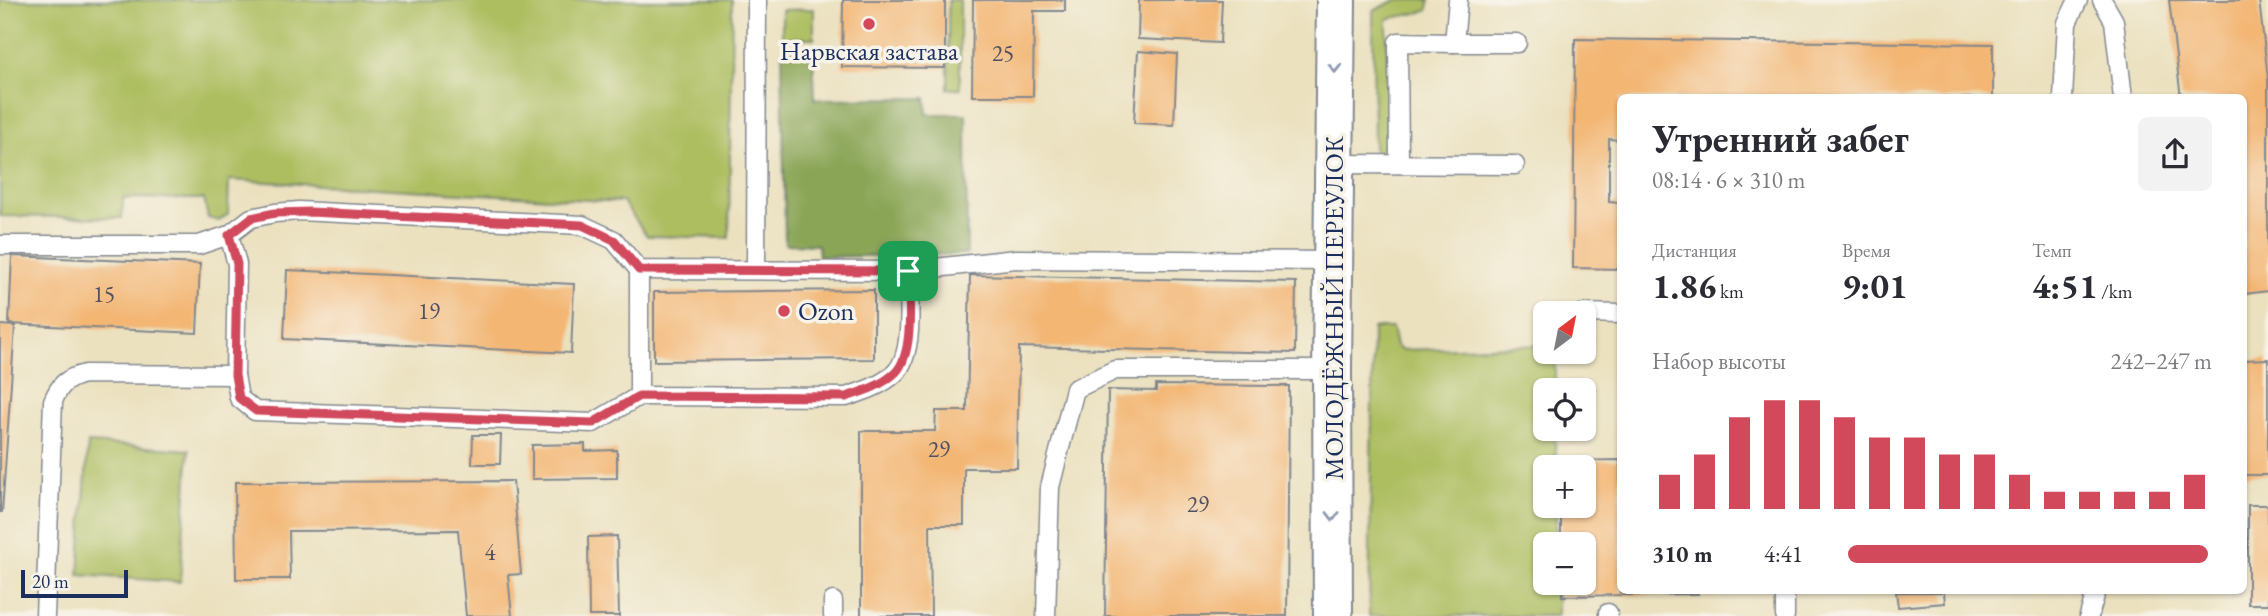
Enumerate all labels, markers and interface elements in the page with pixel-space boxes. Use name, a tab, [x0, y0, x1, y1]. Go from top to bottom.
marker: Нарвская застава	[861, 16, 877, 32]
place label: Нарвская застава	[780, 34, 959, 68]
house number: 25	[992, 38, 1014, 68]
one-way arrow	[1327, 63, 1343, 74]
text: Утренний забег	[1652, 114, 1909, 163]
button: share	[2138, 117, 2212, 191]
street label: МОЛОДЁЖНЫЙ ПЕРЕУЛОК	[1317, 135, 1351, 480]
text: 08:14 · 6 × 310 m	[1652, 165, 1805, 195]
text: Дистанция	[1652, 238, 1737, 263]
text: Время	[1842, 238, 1891, 263]
text: Темп	[2032, 238, 2072, 263]
pin	[878, 241, 938, 301]
icon: arrive	[889, 252, 927, 290]
text: 1.86	[1652, 263, 1716, 308]
text: 9:01	[1842, 263, 1907, 308]
text: 4:51	[2032, 263, 2097, 308]
house number: 15	[93, 279, 115, 309]
text: km	[1716, 279, 1744, 304]
text: /km	[2097, 279, 2133, 304]
place label: Ozon	[798, 294, 855, 328]
house number: 19	[418, 296, 440, 326]
north arrow	[1533, 301, 1596, 364]
map controls	[1533, 301, 1596, 595]
marker: Ozon	[776, 303, 792, 319]
text: Набор высоты	[1652, 346, 1786, 376]
text: 242–247 m	[2111, 346, 2212, 376]
button: locate	[1533, 378, 1596, 441]
house number: 29	[928, 434, 950, 464]
button: +	[1533, 455, 1596, 518]
house number: 29	[1187, 489, 1209, 519]
one-way arrow	[1325, 511, 1341, 522]
button: −	[1533, 532, 1596, 595]
house number: 4	[484, 537, 496, 567]
text: 310 m	[1652, 539, 1713, 569]
text: 4:41	[1764, 539, 1803, 569]
scale bar	[21, 567, 128, 599]
text: 20 m	[32, 569, 69, 594]

